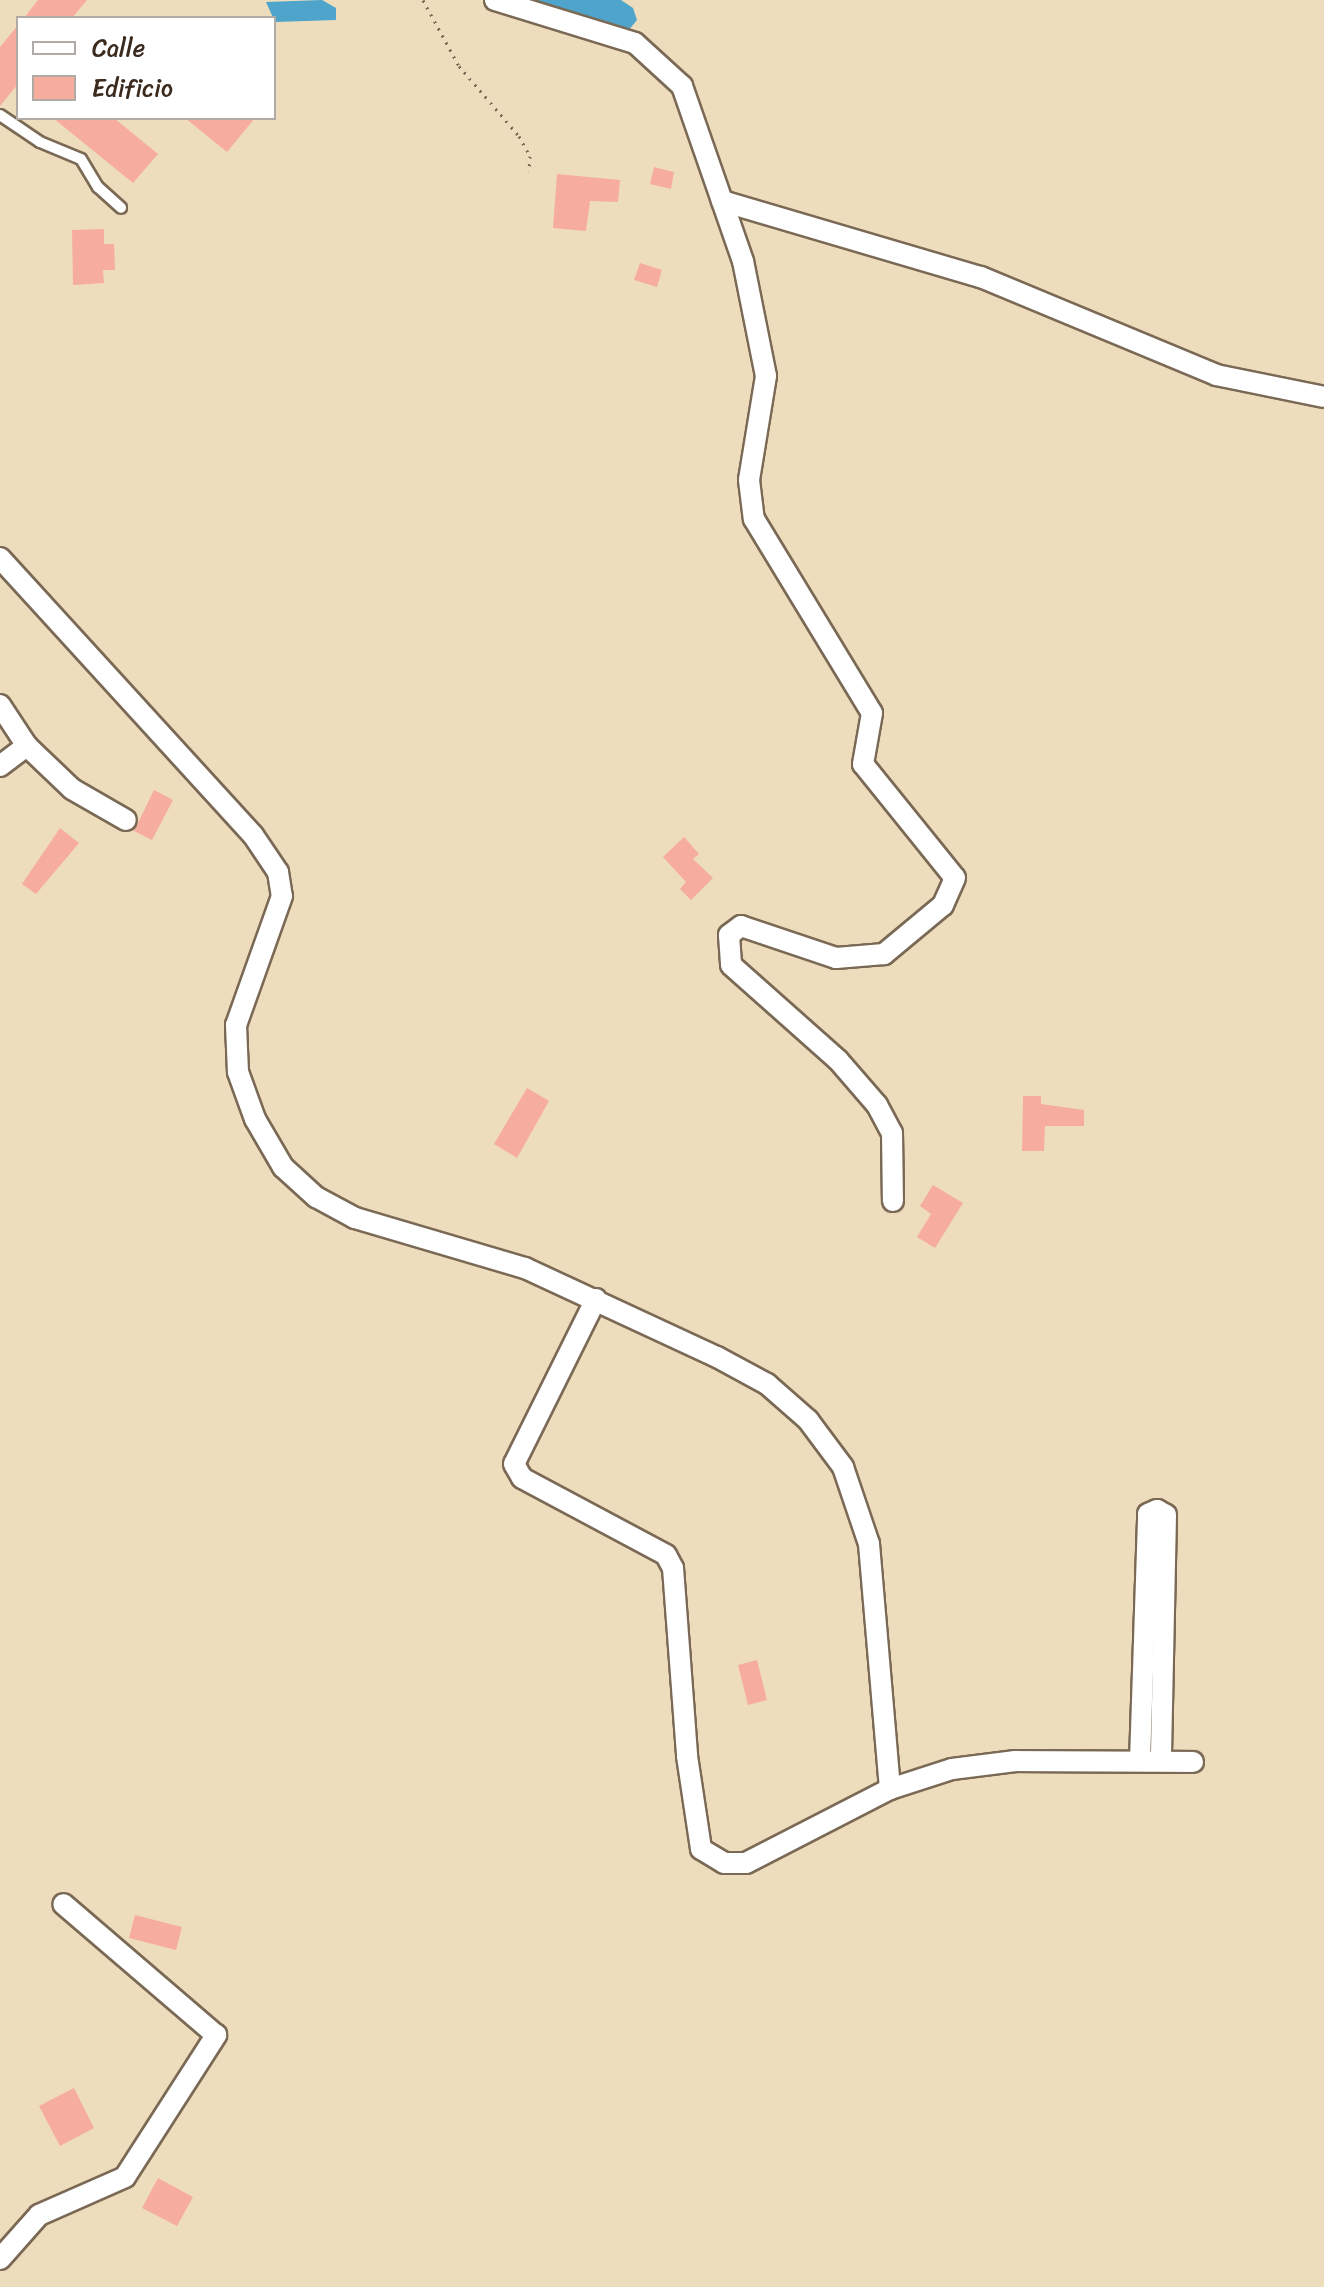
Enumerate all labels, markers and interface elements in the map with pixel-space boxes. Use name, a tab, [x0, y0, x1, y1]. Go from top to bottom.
legend	[16, 16, 276, 120]
text: Calle	[92, 27, 145, 69]
text: Edificio	[92, 67, 173, 109]

